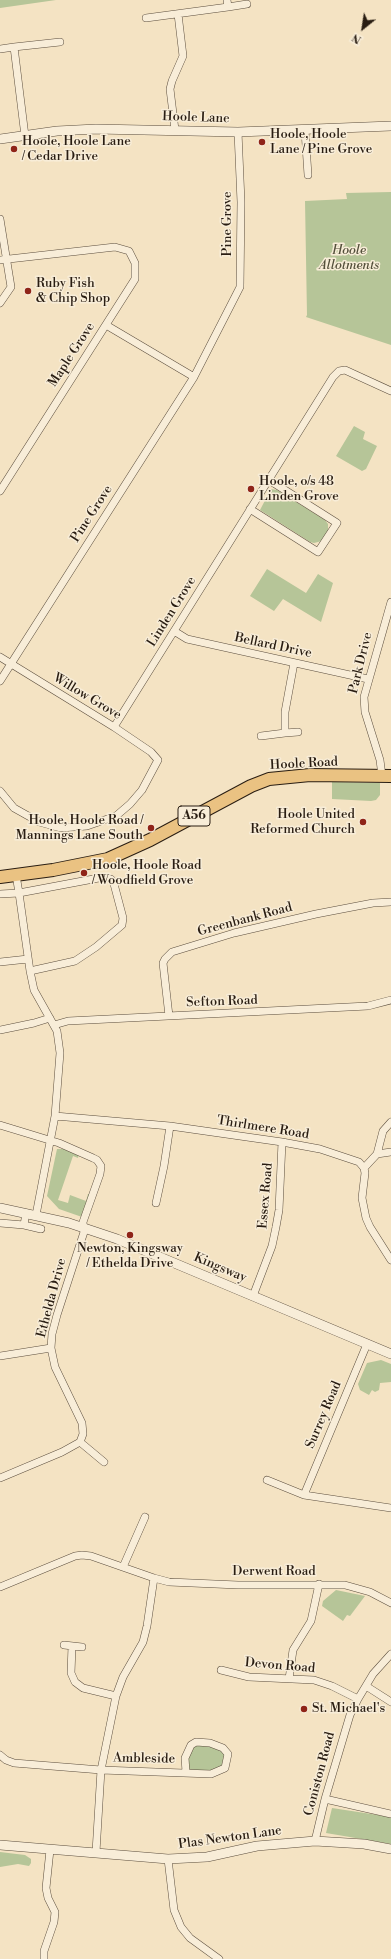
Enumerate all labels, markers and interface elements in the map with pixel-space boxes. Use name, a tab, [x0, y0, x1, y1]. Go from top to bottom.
north arrow	[343, 8, 383, 48]
text: N	[350, 30, 364, 47]
street label: Hoole Lane	[162, 109, 230, 127]
place label: Hoole, Hoole Lane / Pine Grove	[270, 127, 372, 158]
place label: Hoole, Hoole Lane / Cedar Drive	[22, 134, 131, 165]
marker: Hoole, Hoole Lane / Pine Grove	[257, 137, 267, 147]
marker: Hoole, Hoole Lane / Cedar Drive	[9, 144, 19, 154]
street label: Pine Grove	[220, 191, 236, 257]
park label: Hoole Allotments	[319, 243, 379, 274]
place label: Ruby Fish & Chip Shop	[36, 276, 110, 307]
marker: Ruby Fish & Chip Shop	[23, 286, 33, 296]
street label: Maple Grove	[45, 320, 99, 390]
place label: Hoole, o/s 48 Linden Grove	[259, 474, 339, 505]
street label: Pine Grove	[68, 482, 116, 546]
marker: Hoole, o/s 48 Linden Grove	[246, 484, 256, 494]
street label: Linden Grove	[144, 574, 200, 650]
street label: Bellard Drive	[233, 630, 313, 662]
street label: Park Drive	[346, 631, 376, 695]
street label: Willow Grove	[50, 671, 124, 723]
street label: Hoole Road	[270, 754, 338, 774]
road number: A56	[178, 806, 210, 826]
place label: Hoole United Reformed Church	[250, 807, 355, 838]
place label: Hoole, Hoole Road / Mannings Lane South	[15, 813, 143, 844]
marker: Hoole United Reformed Church	[358, 817, 368, 827]
marker: Hoole, Hoole Road / Mannings Lane South	[146, 823, 156, 833]
place label: Hoole, Hoole Road / Woodfield Grove	[92, 858, 201, 889]
marker: Hoole, Hoole Road / Woodfield Grove	[79, 868, 89, 878]
street label: Greenbank Road	[196, 900, 294, 940]
street label: Sefton Road	[186, 993, 258, 1011]
street label: Thirlmere Road	[216, 1113, 310, 1143]
street label: Essex Road	[255, 1162, 277, 1230]
marker: Newton, Kingsway / Ethelda Drive	[125, 1230, 135, 1240]
place label: Newton, Kingsway / Ethelda Drive	[77, 1241, 183, 1272]
street label: Kingsway	[191, 1250, 249, 1286]
street label: Ethelda Drive	[34, 1257, 70, 1339]
street label: Surrey Road	[303, 1379, 345, 1451]
street label: Derwent Road	[232, 1564, 316, 1580]
street label: Devon Road	[244, 1655, 316, 1677]
place label: St. Michael's	[312, 1701, 385, 1717]
marker: St. Michael's	[299, 1704, 309, 1714]
street label: Coniston Road	[301, 1730, 339, 1818]
street label: Ambleside	[113, 1751, 175, 1767]
street label: Plas Newton Lane	[177, 1823, 283, 1853]

